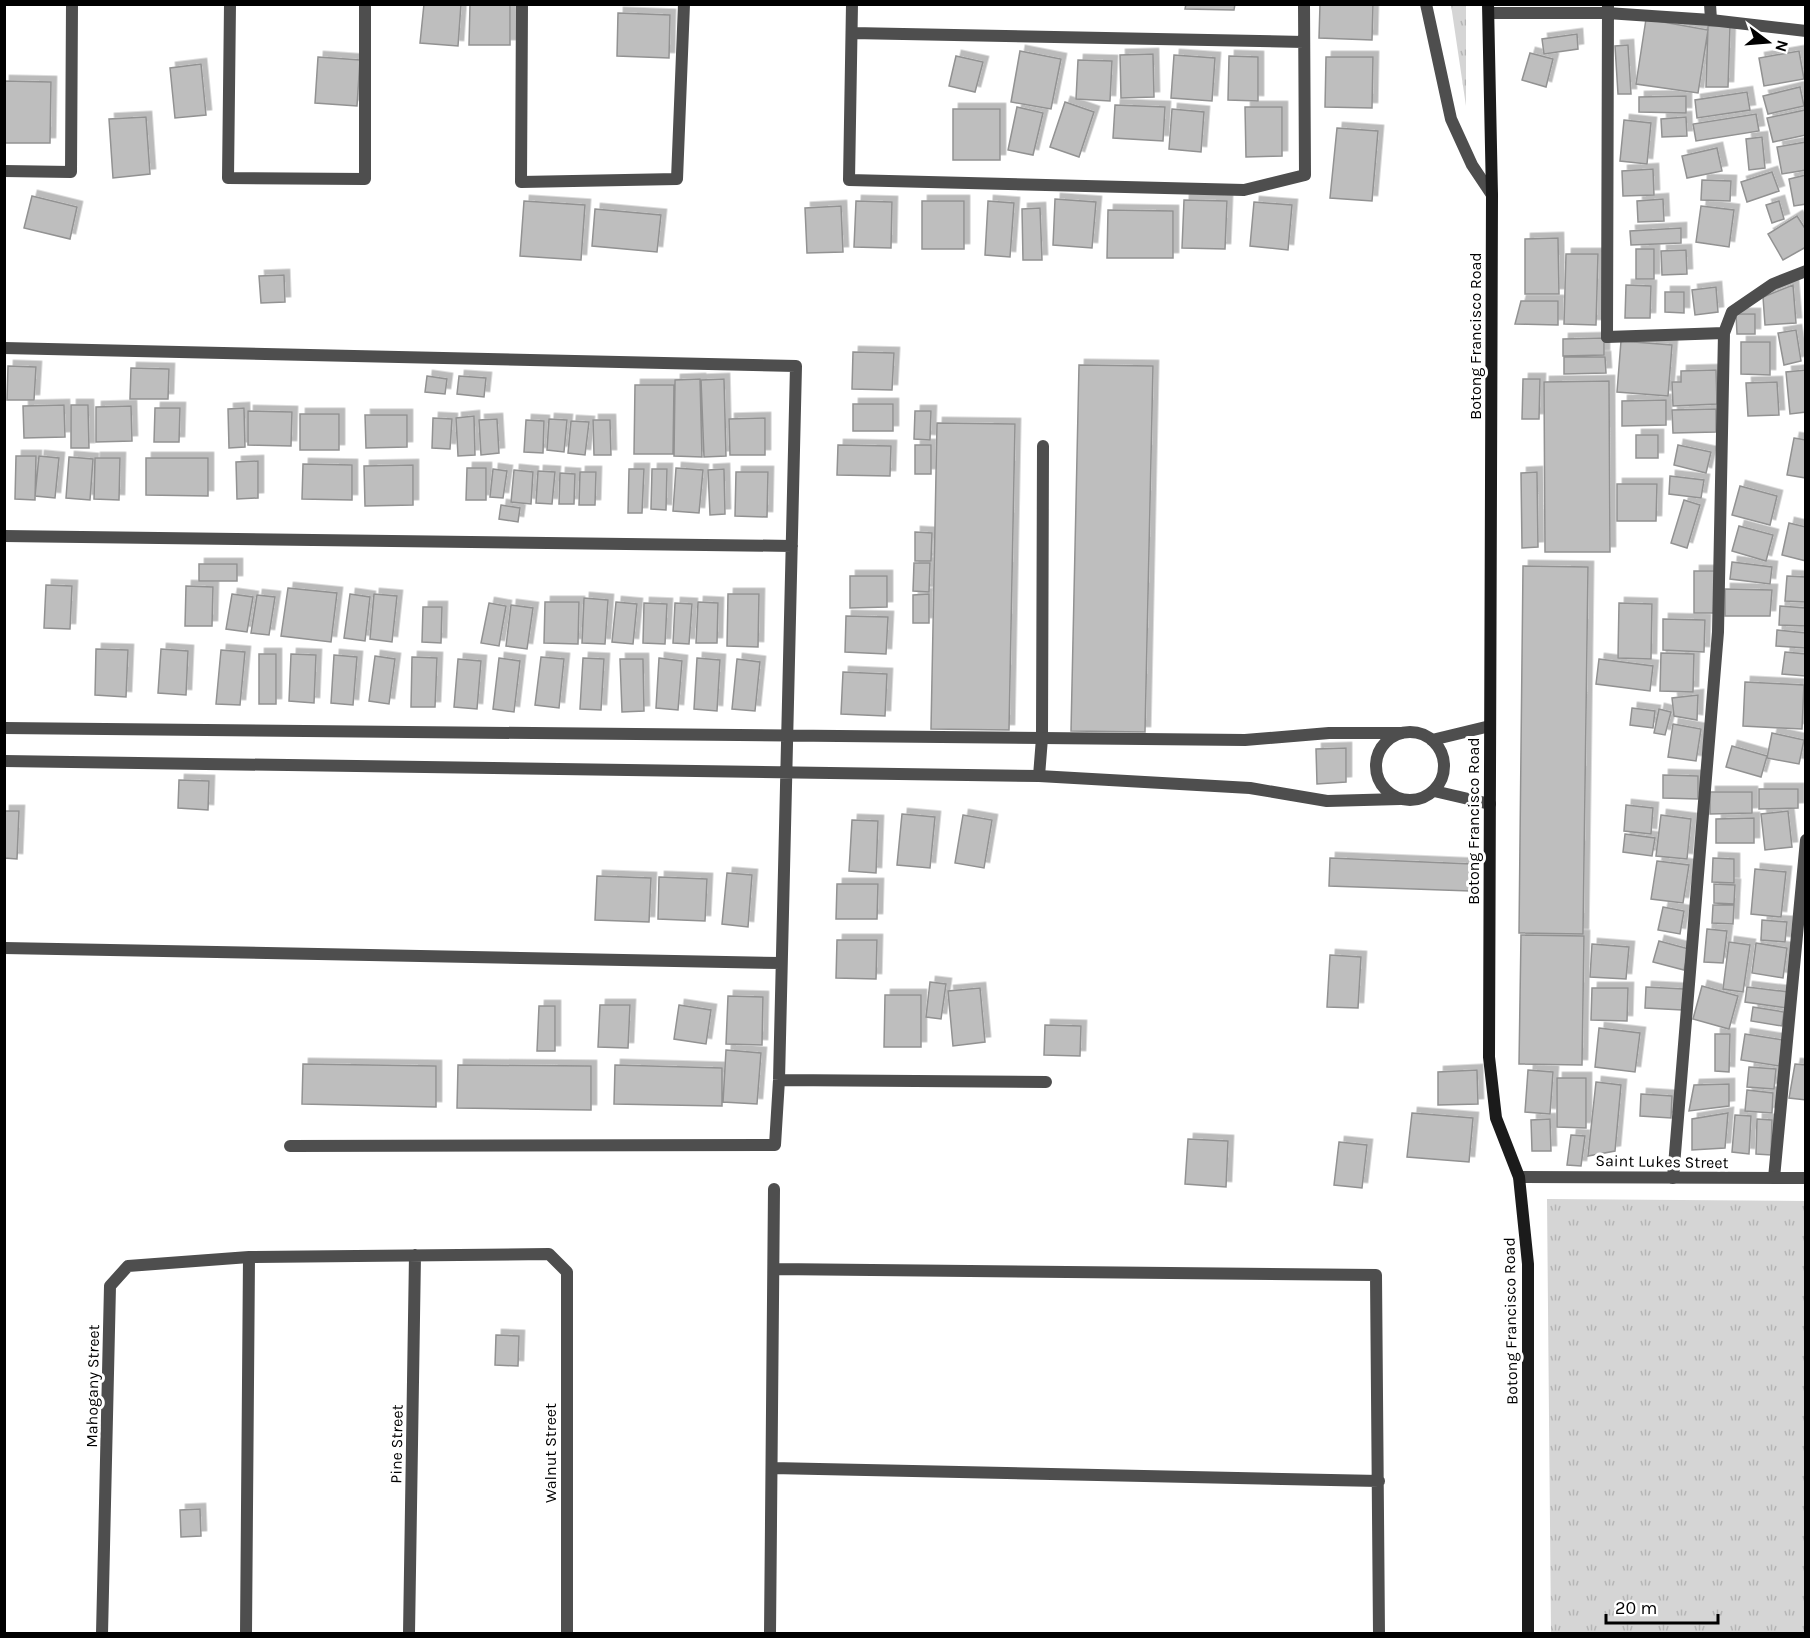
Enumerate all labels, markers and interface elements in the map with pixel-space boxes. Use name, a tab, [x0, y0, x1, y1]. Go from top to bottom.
north arrow	[1738, 12, 1798, 72]
text: N	[1771, 38, 1793, 54]
street label: Botong Francisco Road	[1466, 252, 1485, 420]
street label: Botong Francisco Road	[1464, 737, 1483, 905]
street label: Saint Lukes Street	[1595, 1151, 1729, 1172]
street label: Botong Francisco Road	[1500, 1237, 1521, 1405]
street label: Mahogany Street	[82, 1324, 103, 1448]
street label: Walnut Street	[541, 1403, 560, 1503]
street label: Pine Street	[386, 1404, 407, 1484]
scale bar	[1606, 1587, 1718, 1625]
text: 20 m	[1615, 1597, 1657, 1619]

